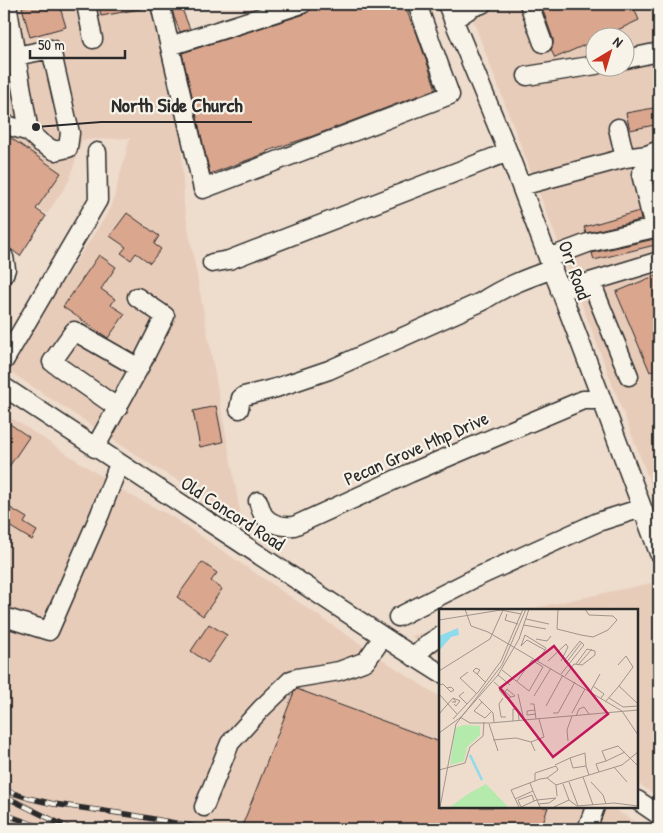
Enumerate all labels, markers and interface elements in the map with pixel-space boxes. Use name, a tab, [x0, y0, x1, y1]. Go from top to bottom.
scale bar	[30, 28, 125, 60]
north arrow	[586, 28, 636, 78]
text: N	[610, 32, 628, 51]
text: 50 m	[38, 34, 65, 55]
callout: North Side Church	[101, 87, 252, 122]
text: North Side Church	[111, 91, 243, 118]
street label: Orr Road	[552, 237, 598, 304]
street label: Pecan Grove Mhp Drive	[340, 404, 493, 492]
street label: Old Concord Road	[176, 470, 291, 557]
inset map	[439, 609, 638, 808]

